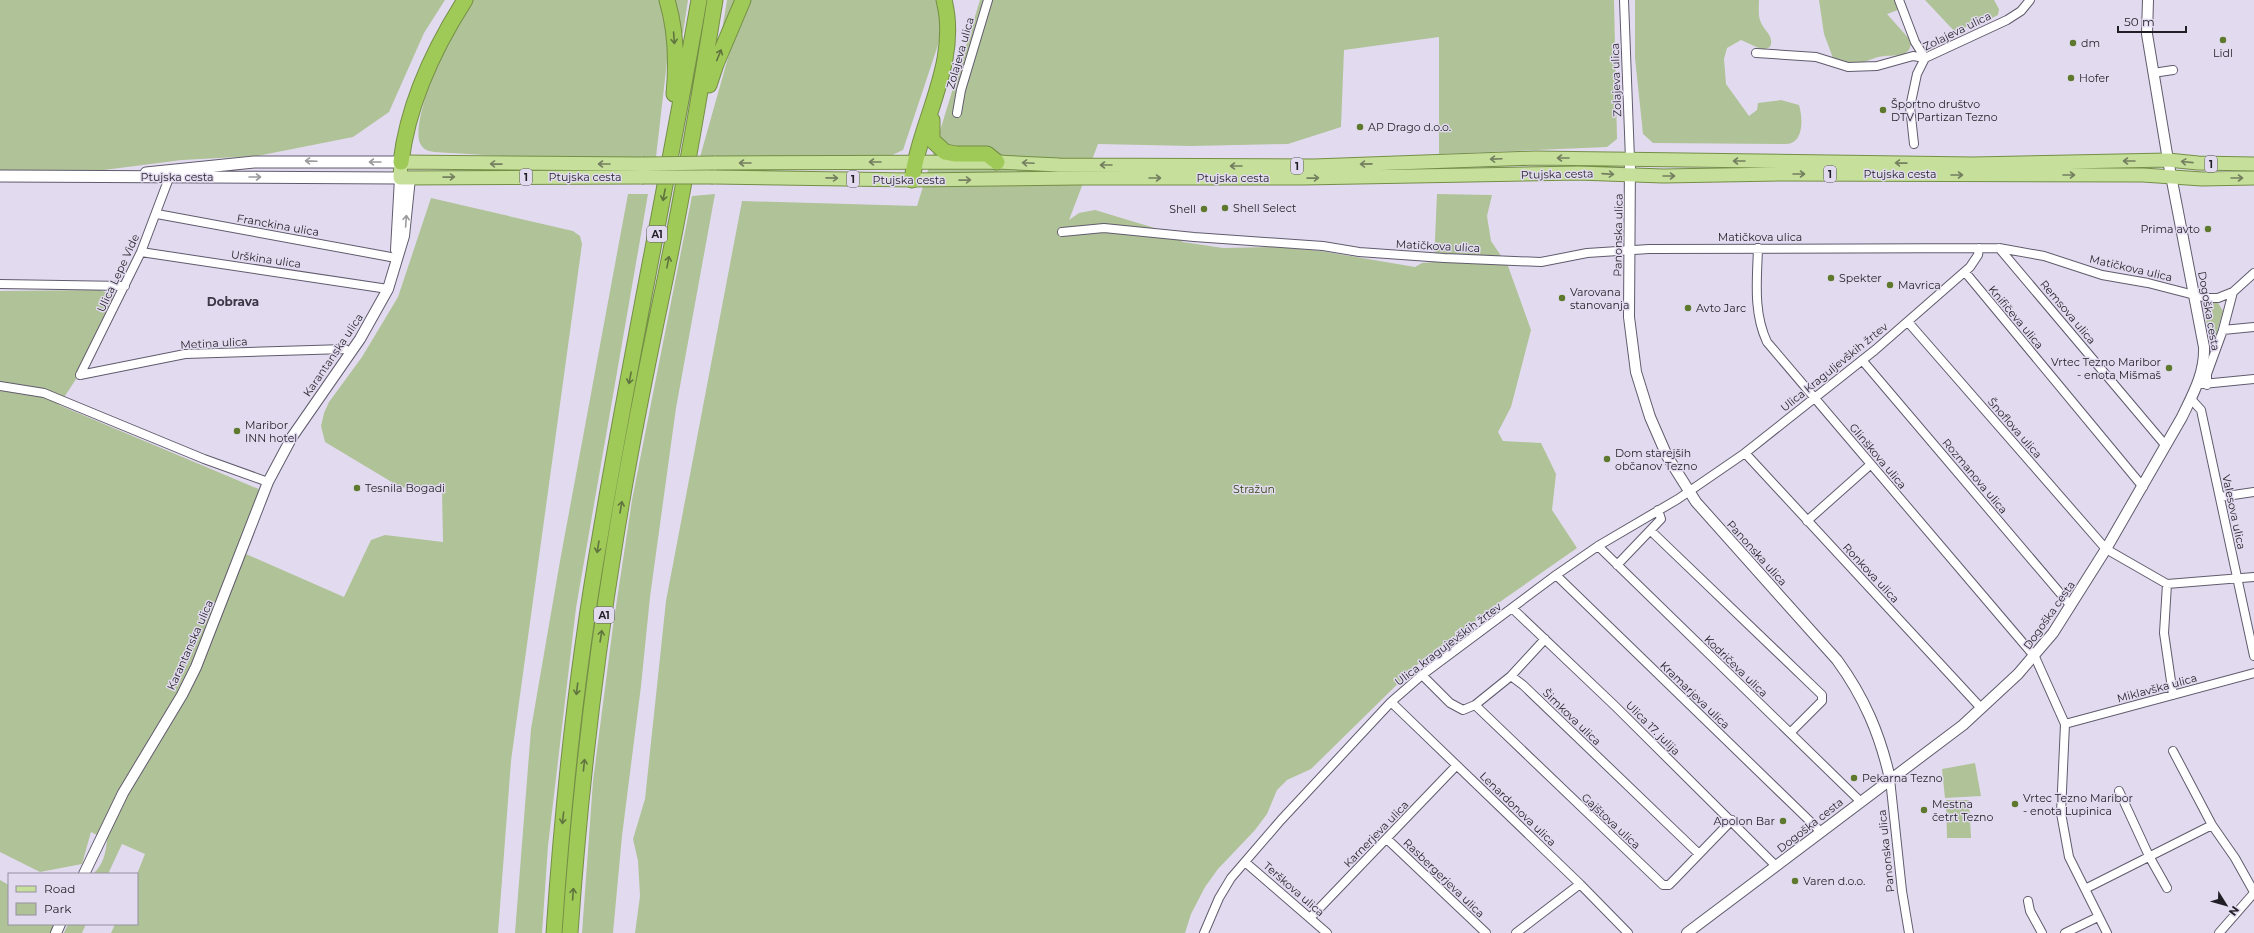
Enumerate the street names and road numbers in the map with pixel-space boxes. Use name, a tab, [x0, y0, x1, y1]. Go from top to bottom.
street label: Zolajeva ulica	[1921, 8, 1993, 54]
street label: Zolajeva ulica	[943, 15, 977, 91]
street label: Zolajeva ulica	[1608, 43, 1624, 117]
road number: 1	[2205, 156, 2217, 172]
road number: 1	[1291, 158, 1303, 174]
street label: Ptujska cesta	[1520, 166, 1594, 182]
road number: 1	[1824, 166, 1836, 182]
street label: Ptujska cesta	[1864, 167, 1936, 181]
road number: 1	[520, 169, 532, 185]
street label: Ptujska cesta	[141, 170, 213, 184]
street label: Ptujska cesta	[549, 170, 621, 184]
road number: 1	[847, 171, 859, 187]
street label: Ptujska cesta	[1197, 171, 1269, 185]
street label: Ptujska cesta	[873, 173, 945, 187]
street label: Panonska ulica	[1610, 193, 1626, 277]
street label: Franckina ulica	[236, 211, 320, 239]
road number: A1	[647, 226, 667, 242]
street label: Matičkova ulica	[1718, 230, 1802, 244]
street label: Ulica Lepe Vide	[94, 231, 142, 314]
street label: Matičkova ulica	[1395, 237, 1481, 255]
street label: Urškina ulica	[230, 247, 302, 271]
street label: Matičkova ulica	[2088, 252, 2174, 284]
street label: Dogoška cesta	[2195, 270, 2223, 352]
street label: Remsova ulica	[2037, 277, 2099, 347]
street label: Knifičeva ulica	[1985, 282, 2047, 352]
street label: Karantanska ulica	[300, 311, 366, 399]
street label: Ulica Kraguljevških žrtev	[1778, 319, 1890, 415]
street label: Metina ulica	[180, 334, 248, 352]
street label: Šnoflova ulica	[1985, 395, 2045, 461]
street label: Glinškova ulica	[1846, 420, 1910, 492]
street label: Rozmanova ulica	[1939, 436, 2011, 516]
street label: Valesova ulica	[2219, 473, 2249, 551]
street label: Panonska ulica	[1724, 517, 1790, 589]
street label: Ronkova ulica	[1840, 540, 1902, 606]
street label: Dogoška cesta	[2020, 578, 2078, 652]
street label: Karantanska ulica	[164, 598, 216, 692]
street label: Ulica kragujevških žrtev	[1392, 599, 1504, 689]
road number: A1	[594, 607, 614, 623]
street label: Kodričeva ulica	[1701, 632, 1771, 700]
street label: Kramarjeva ulica	[1657, 658, 1733, 732]
street label: Miklavška ulica	[2115, 671, 2199, 705]
street label: Šimkova ulica	[1540, 686, 1604, 748]
street label: Ulica 17. julija	[1623, 698, 1683, 758]
street label: Lenardonova ulica	[1477, 769, 1559, 849]
street label: Gajštova ulica	[1579, 790, 1643, 852]
street label: Dogoška cesta	[1774, 795, 1846, 855]
street label: Karnerjeva ulica	[1341, 798, 1411, 870]
street label: Panonska ulica	[1875, 809, 1897, 893]
street label: Rasbergerjeva ulica	[1401, 836, 1487, 920]
street label: Terškova ulica	[1261, 859, 1327, 919]

